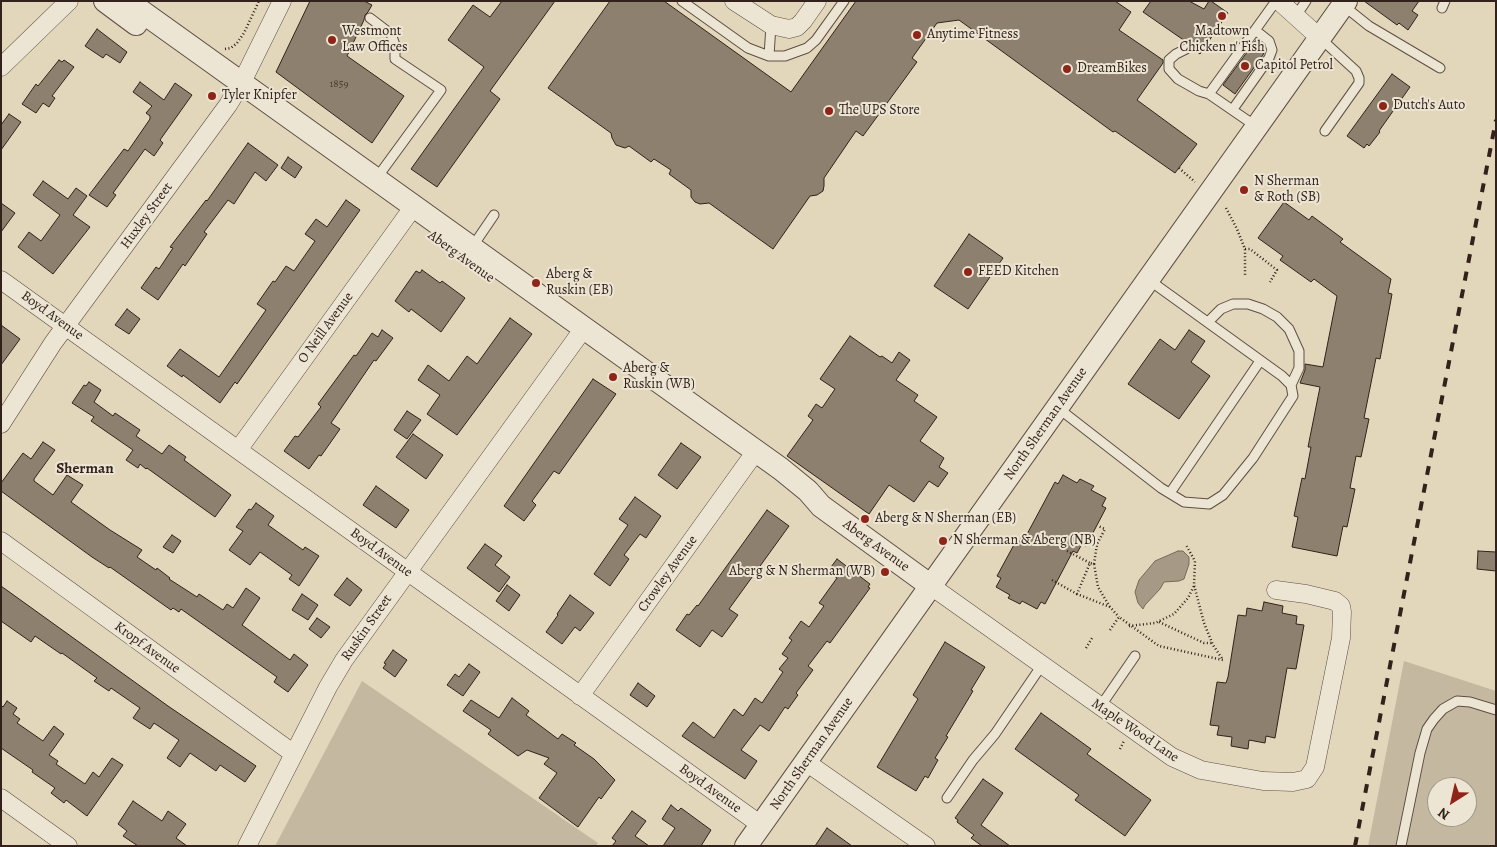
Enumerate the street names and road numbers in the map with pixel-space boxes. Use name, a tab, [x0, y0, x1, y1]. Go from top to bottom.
street label: Huxley Street	[117, 180, 177, 252]
street label: Aberg Avenue	[424, 227, 498, 287]
street label: Boyd Avenue	[18, 288, 86, 344]
street label: O Neill Avenue	[295, 289, 357, 367]
street label: North Sherman Avenue	[1001, 364, 1091, 484]
street label: Aberg Avenue	[839, 516, 913, 576]
street label: Boyd Avenue	[347, 525, 415, 581]
street label: Crowley Avenue	[635, 532, 701, 616]
street label: Ruskin Street	[338, 592, 396, 664]
street label: Kropf Avenue	[111, 618, 183, 678]
street label: North Sherman Avenue	[767, 694, 857, 814]
street label: Maple Wood Lane	[1088, 696, 1182, 766]
street label: Boyd Avenue	[676, 761, 744, 817]

